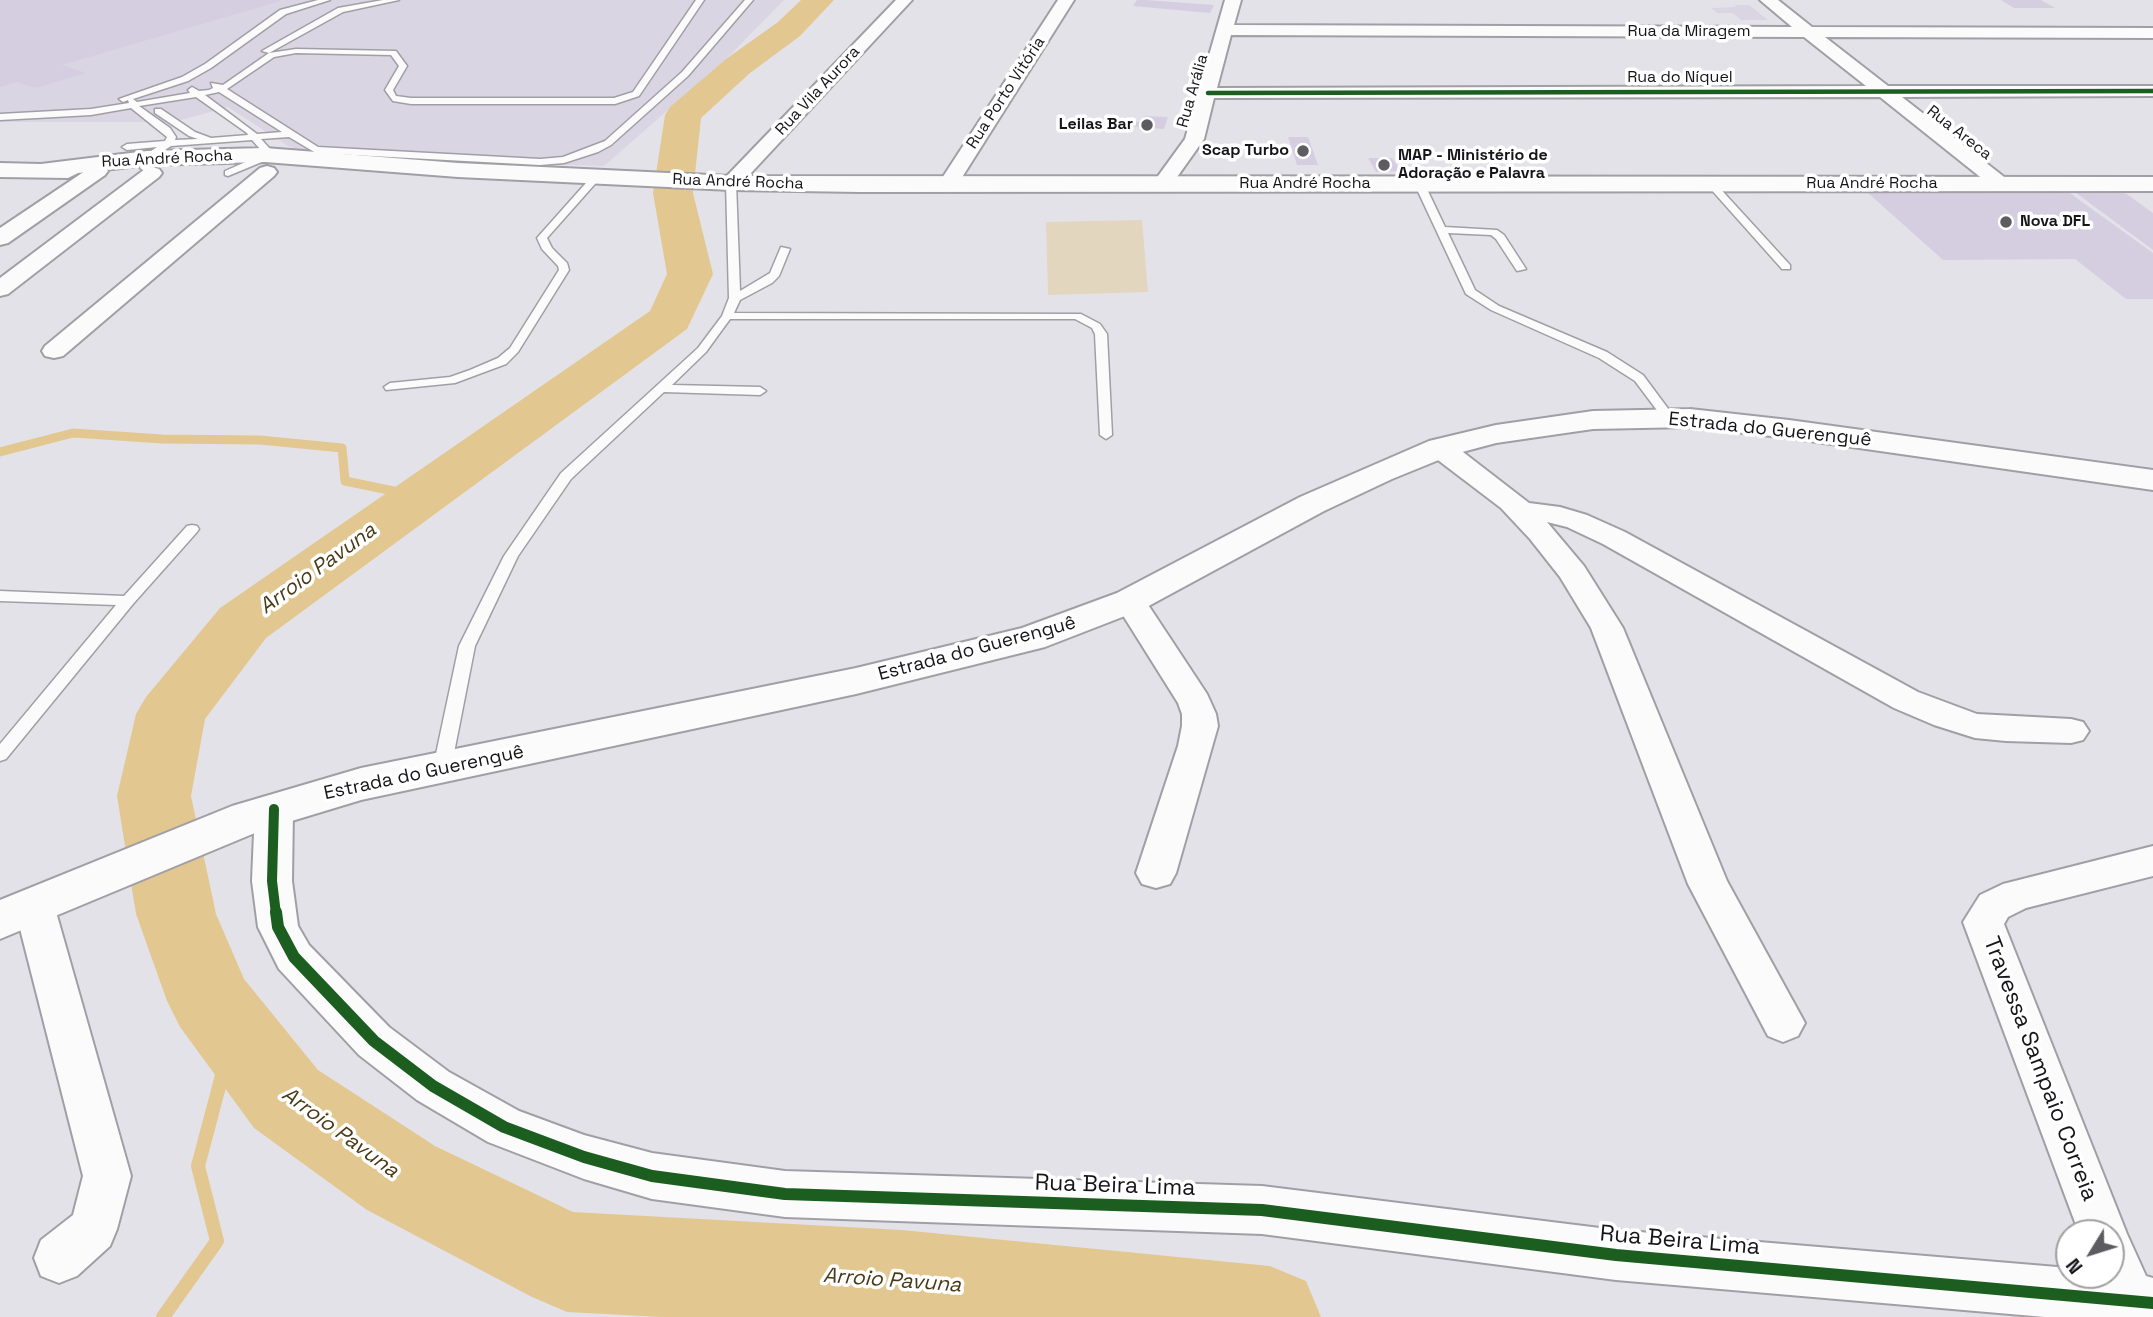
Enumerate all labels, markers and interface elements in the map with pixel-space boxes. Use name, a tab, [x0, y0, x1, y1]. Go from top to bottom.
street label: Rua da Miragem	[1628, 22, 1750, 42]
street label: Rua Porto Vitória	[963, 33, 1049, 153]
street label: Rua Vila Aurora	[772, 43, 864, 139]
street label: Rua Arália	[1173, 52, 1213, 130]
street label: Rua do Níquel	[1627, 68, 1733, 88]
street label: Rua Areca	[1923, 102, 1995, 164]
place label: Leilas Bar	[1059, 115, 1133, 135]
marker: Leilas Bar	[1139, 117, 1155, 133]
place label: Scap Turbo	[1202, 141, 1289, 161]
marker: Scap Turbo	[1295, 143, 1311, 159]
street label: Rua André Rocha	[101, 146, 233, 172]
place label: MAP - Ministério de Adoração e Palavra	[1398, 146, 1548, 184]
marker: MAP - Ministério de Adoração e Palavra	[1376, 157, 1392, 173]
street label: Rua André Rocha	[672, 170, 804, 194]
street label: Rua André Rocha	[1239, 174, 1371, 194]
street label: Rua André Rocha	[1806, 174, 1938, 194]
place label: Nova DFL	[2020, 212, 2090, 232]
marker: Nova DFL	[1998, 214, 2014, 230]
street label: Estrada do Guerenguê	[1667, 408, 1873, 452]
water label: Arroio Pavuna	[255, 518, 381, 620]
street label: Estrada do Guerenguê	[876, 612, 1078, 686]
street label: Estrada do Guerenguê	[322, 741, 526, 805]
street label: Travessa Sampaio Correia	[1977, 933, 2103, 1205]
water label: Arroio Pavuna	[277, 1082, 403, 1184]
street label: Rua Beira Lima	[1034, 1169, 1196, 1203]
north arrow	[2055, 1219, 2125, 1289]
street label: Rua Beira Lima	[1599, 1220, 1761, 1262]
text: N	[2061, 1253, 2088, 1279]
water label: Arroio Pavuna	[822, 1264, 962, 1298]

